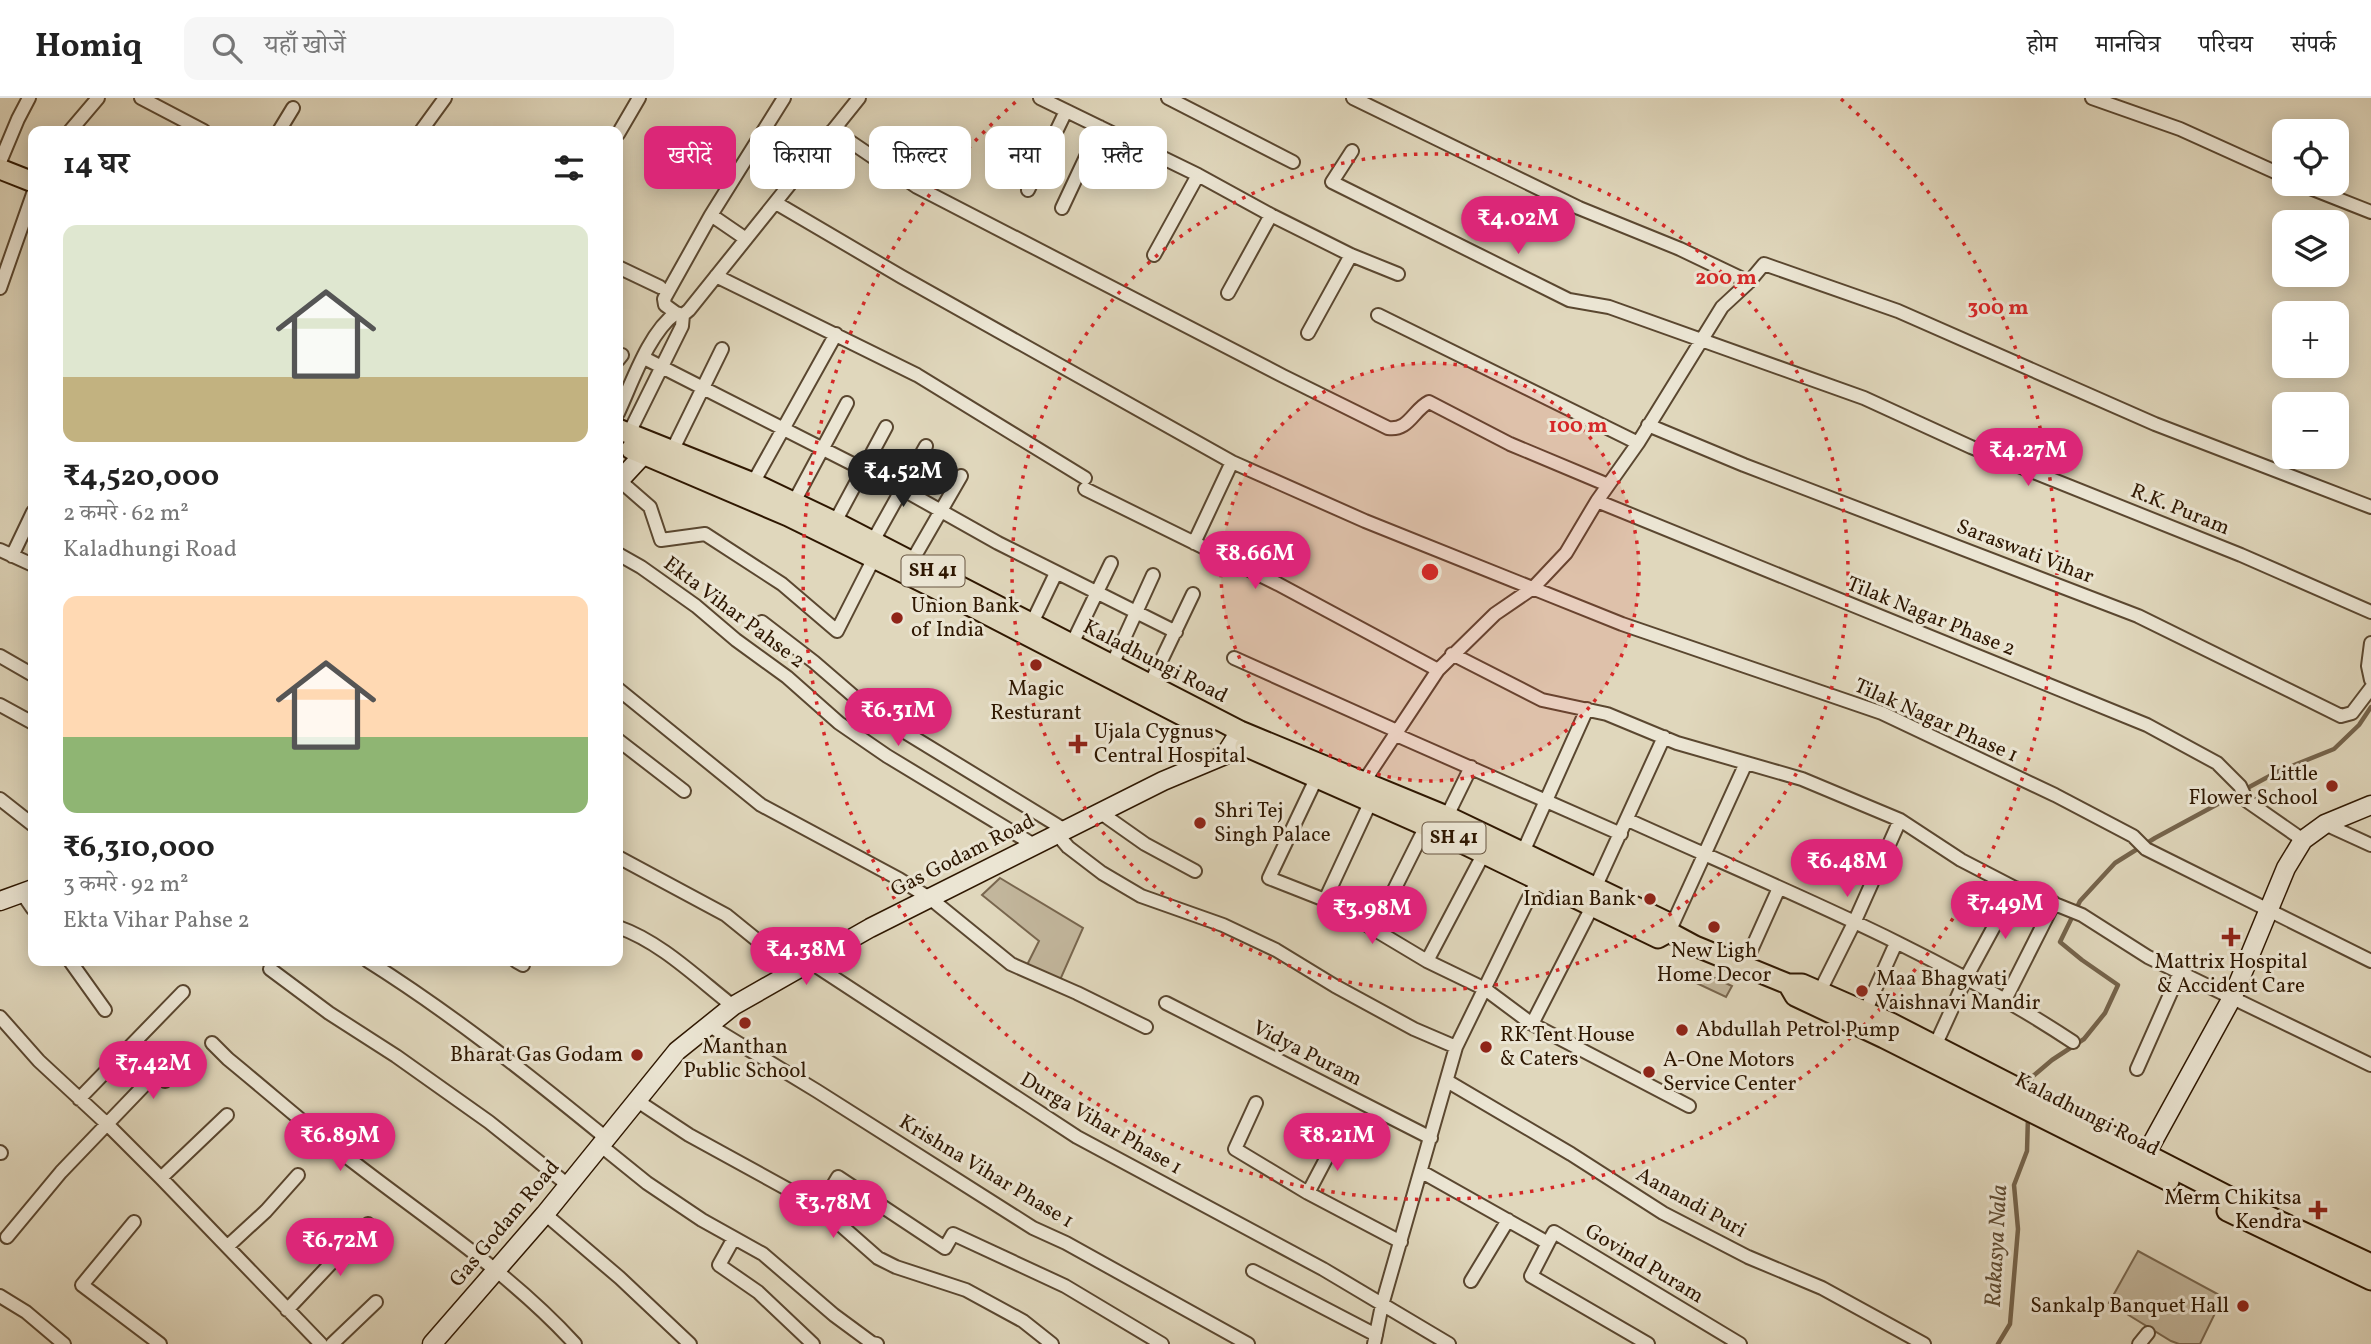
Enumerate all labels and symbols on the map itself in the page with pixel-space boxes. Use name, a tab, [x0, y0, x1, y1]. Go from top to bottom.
pin: ₹4.02M	[1461, 197, 1575, 256]
text: 200 m	[1695, 264, 1757, 293]
text: 300 m	[1968, 294, 2028, 323]
text: 100 m	[1548, 412, 1608, 441]
pin: ₹4.27M	[1971, 428, 2085, 488]
pin: ₹4.52M	[846, 450, 960, 509]
street label: R.K. Puram	[2126, 477, 2234, 543]
street label: Saraswati Vihar	[1952, 512, 2098, 592]
pin: ₹8.66M	[1198, 532, 1312, 591]
street label: Ekta Vihar Pahse 2	[657, 550, 811, 676]
road number: SH 41	[902, 556, 964, 586]
centre of rings	[1418, 560, 1442, 584]
street label: Tilak Nagar Phase 2	[1842, 570, 2020, 664]
place label: Union Bank of India	[911, 592, 1020, 645]
marker: Union Bank of India	[889, 610, 905, 626]
street label: Kaladhungi Road	[1078, 613, 1232, 711]
marker: Magic Resturant	[1028, 657, 1044, 673]
street label: Tilak Nagar Phase 1	[1849, 672, 2023, 770]
place label: Magic Resturant	[990, 675, 1082, 728]
pin: ₹6.31M	[841, 688, 955, 748]
place label: Ujala Cygnus Central Hospital	[1094, 718, 1246, 771]
marker: Ujala Cygnus Central Hospital	[1068, 734, 1088, 754]
place label: Little Flower School	[2189, 760, 2318, 813]
marker: Little Flower School	[2324, 778, 2340, 794]
place label: Shri Tej Singh Palace	[1214, 797, 1331, 850]
street label: Gas Godam Road	[886, 807, 1040, 905]
marker: Shri Tej Singh Palace	[1192, 815, 1208, 831]
road number: SH 41	[1422, 822, 1486, 853]
pin: ₹6.48M	[1790, 840, 1904, 899]
pin: ₹7.49M	[1948, 882, 2062, 941]
place label: Indian Bank	[1523, 885, 1637, 914]
pin: ₹3.98M	[1315, 886, 1429, 946]
marker: Indian Bank	[1642, 891, 1658, 907]
marker: New Ligh Home Decor	[1706, 919, 1722, 935]
marker: Mattrix Hospital & Accident Care	[2221, 927, 2241, 947]
pin: ₹4.38M	[749, 928, 863, 987]
place label: New Ligh Home Decor	[1657, 937, 1771, 990]
place label: Mattrix Hospital & Accident Care	[2155, 948, 2307, 1001]
place label: Maa Bhagwati Vaishnavi Mandir	[1876, 965, 2040, 1018]
marker: Maa Bhagwati Vaishnavi Mandir	[1854, 983, 1870, 999]
street label: Vidya Puram	[1247, 1014, 1367, 1094]
marker: Manthan Public School	[737, 1015, 753, 1031]
place label: Abdullah Petrol Pump	[1696, 1016, 1900, 1045]
place label: RK Tent House & Caters	[1500, 1021, 1635, 1074]
marker: Abdullah Petrol Pump	[1674, 1022, 1690, 1038]
place label: Manthan Public School	[684, 1033, 806, 1086]
marker: RK Tent House & Caters	[1478, 1039, 1494, 1055]
place label: Bharat Gas Godam	[450, 1041, 623, 1070]
pin: ₹7.42M	[96, 1042, 210, 1101]
place label: A-One Motors Service Center	[1663, 1046, 1797, 1099]
marker: Bharat Gas Godam	[629, 1047, 645, 1063]
marker: A-One Motors Service Center	[1641, 1064, 1657, 1080]
street label: Durga Vihar Phase 1	[1015, 1066, 1187, 1182]
street label: Kaladhungi Road	[2010, 1066, 2164, 1164]
street label: Krishna Vihar Phase 1	[893, 1108, 1079, 1236]
pin: ₹6.89M	[283, 1114, 397, 1173]
pin: ₹8.21M	[1280, 1114, 1394, 1173]
street label: Gas Godam Road	[443, 1154, 567, 1294]
street label: Aanandi Puri	[1630, 1161, 1752, 1245]
pin: ₹3.78M	[776, 1180, 890, 1240]
water label: Rakasya Nala	[1978, 1184, 2016, 1308]
place label: Merm Chikitsa Kendra	[2164, 1184, 2302, 1237]
marker: Merm Chikitsa Kendra	[2308, 1200, 2328, 1220]
street label: Govind Puram	[1579, 1217, 1709, 1311]
pin: ₹6.72M	[283, 1218, 397, 1278]
place label: Sankalp Banquet Hall	[2030, 1292, 2229, 1321]
marker: Sankalp Banquet Hall	[2235, 1298, 2251, 1314]

